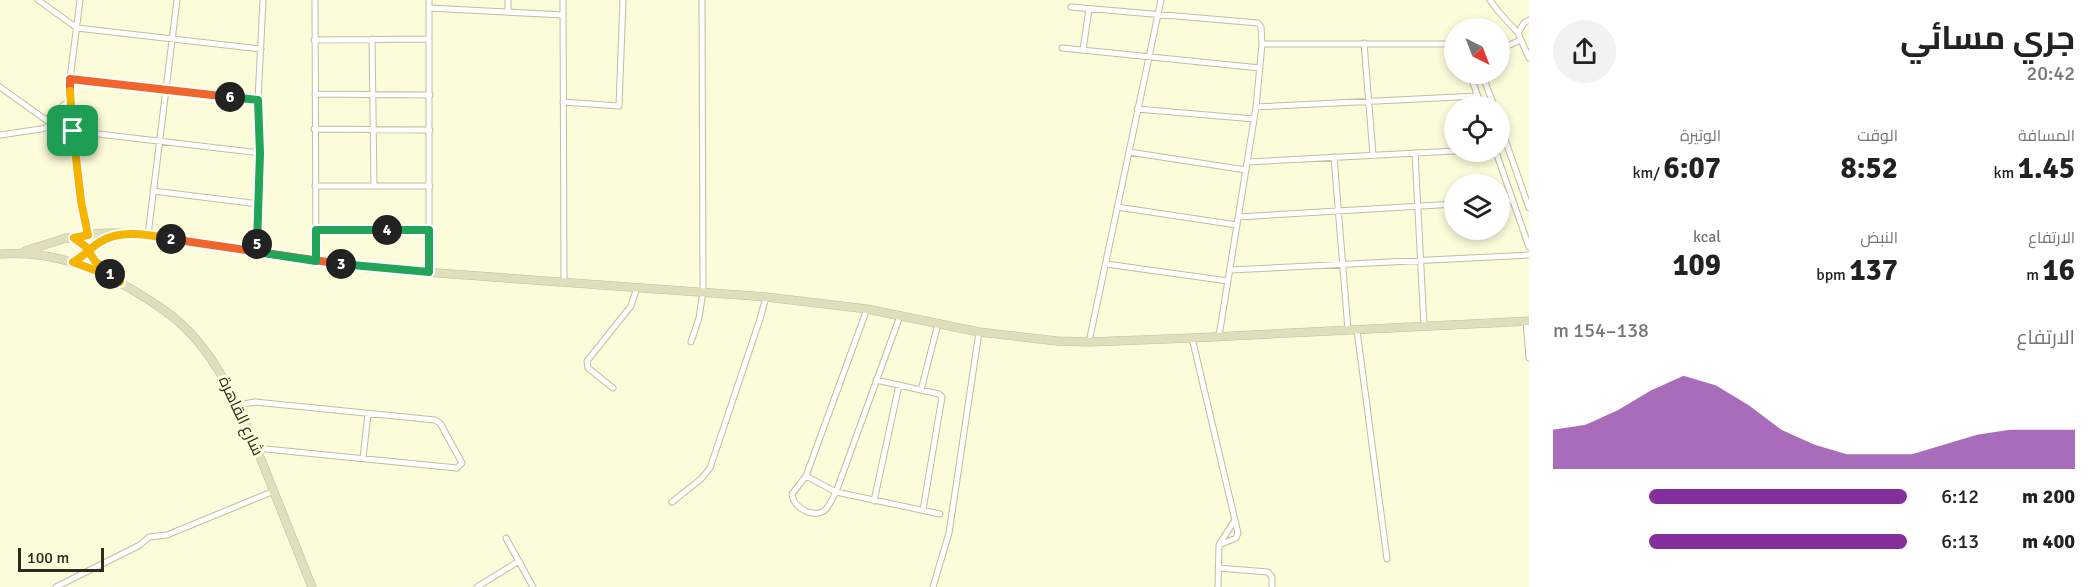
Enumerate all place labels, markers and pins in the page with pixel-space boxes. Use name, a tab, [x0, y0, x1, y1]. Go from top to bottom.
pin: 6	[215, 82, 245, 112]
pin	[47, 105, 98, 156]
pin: 4	[372, 215, 402, 245]
pin: 2	[156, 224, 186, 254]
pin: 5	[242, 229, 272, 259]
pin: 3	[326, 249, 356, 279]
pin: 1	[95, 259, 125, 289]

